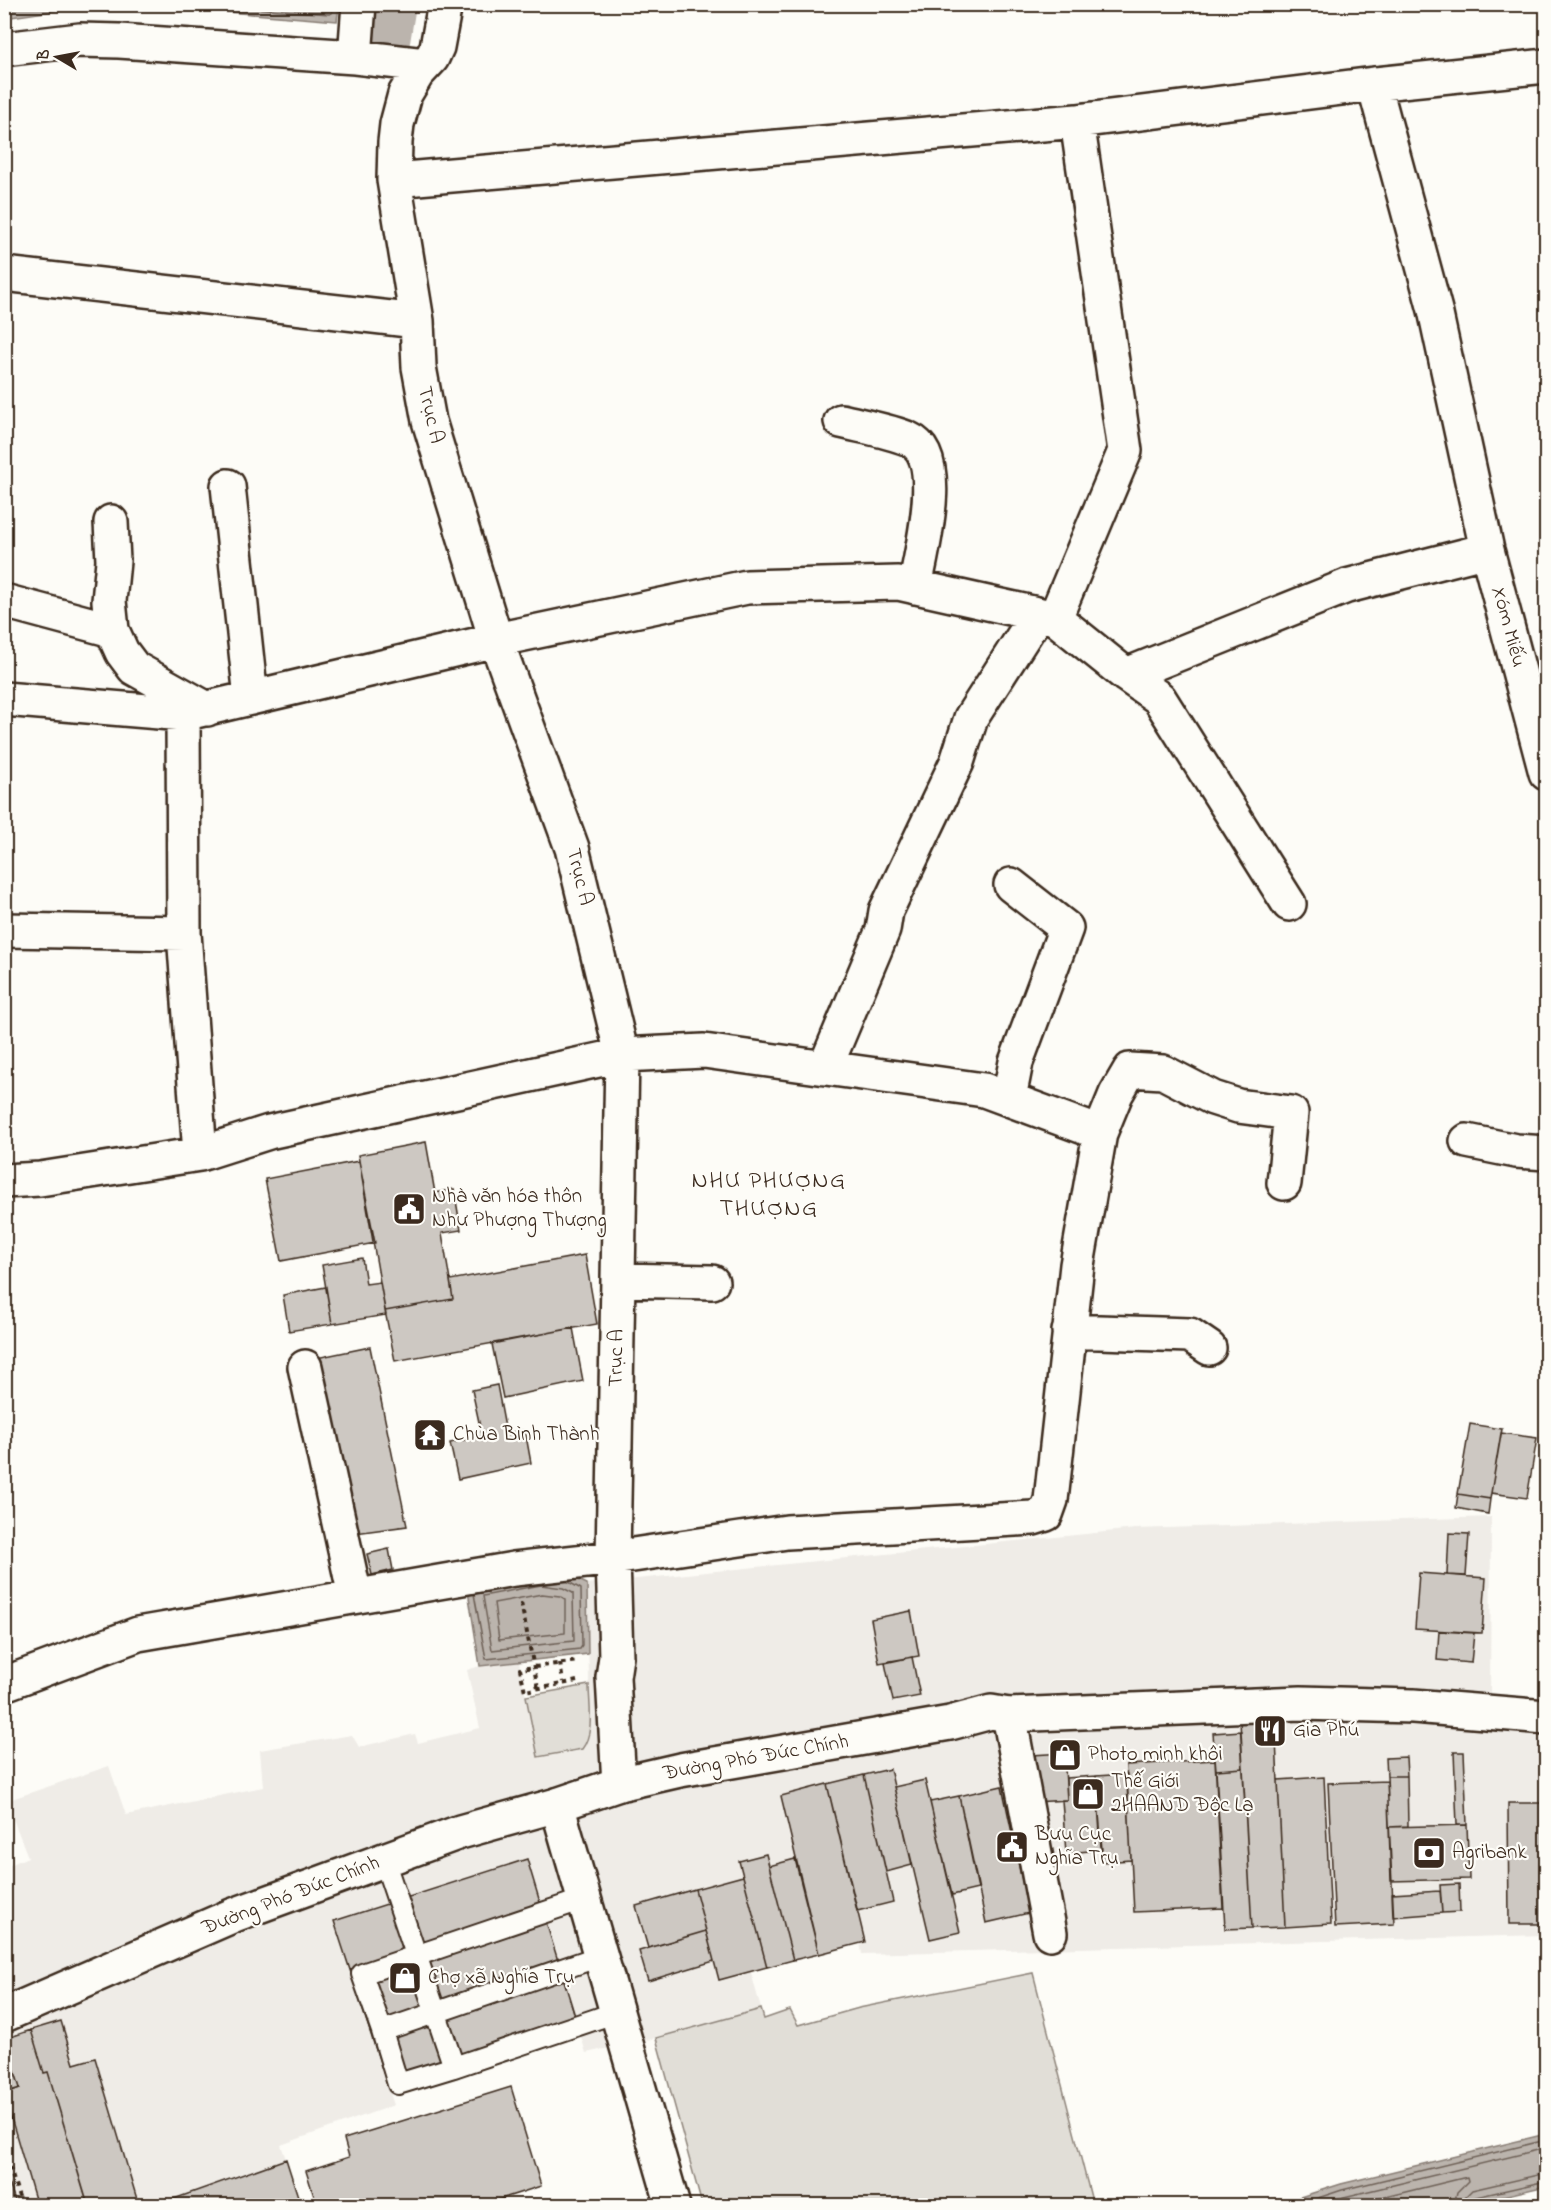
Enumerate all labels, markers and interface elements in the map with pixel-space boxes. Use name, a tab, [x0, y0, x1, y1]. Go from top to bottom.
north arrow	[27, 27, 87, 87]
text: B	[31, 47, 57, 63]
street label: Trục A	[409, 383, 451, 447]
street label: Xóm Miếu	[1483, 583, 1533, 671]
street label: Trục A	[557, 845, 601, 909]
district label: NHƯ PHƯỢNG THƯỢNG	[692, 1164, 846, 1227]
place label: Nhà văn hóa thôn Như Phượng Thượng	[432, 1182, 607, 1238]
public building icon: Nhà văn hóa thôn Như Phượng Thượng	[391, 1191, 427, 1227]
street label: Trục A	[601, 1329, 633, 1387]
temple icon: Chùa Bình Thành	[412, 1417, 448, 1453]
place label: Chùa Bình Thành	[453, 1420, 600, 1450]
restaurant icon: Gia Phú	[1252, 1713, 1288, 1749]
place label: Gia Phú	[1293, 1716, 1359, 1746]
street label: Đường Phó Đức Chính	[660, 1727, 851, 1791]
shop icon: Photo minh khôi	[1047, 1737, 1083, 1773]
place label: Photo minh khôi	[1088, 1740, 1223, 1770]
place label: Thế Giới 2HAAND Độc Lạ	[1111, 1767, 1254, 1821]
shop icon: Thế Giới 2HAAND Độc Lạ	[1070, 1776, 1106, 1812]
place label: Bưu Cục Nghĩa Trụ	[1034, 1820, 1119, 1876]
public building icon: Bưu Cục Nghĩa Trụ	[994, 1829, 1030, 1865]
bank icon: Agribank	[1411, 1835, 1447, 1871]
place label: Agribank	[1452, 1838, 1527, 1870]
street label: Đường Phó Đức Chính	[197, 1848, 385, 1946]
shop icon: Chợ xã Nghĩa Trụ	[387, 1960, 423, 1996]
place label: Chợ xã Nghĩa Trụ	[428, 1963, 575, 1995]

